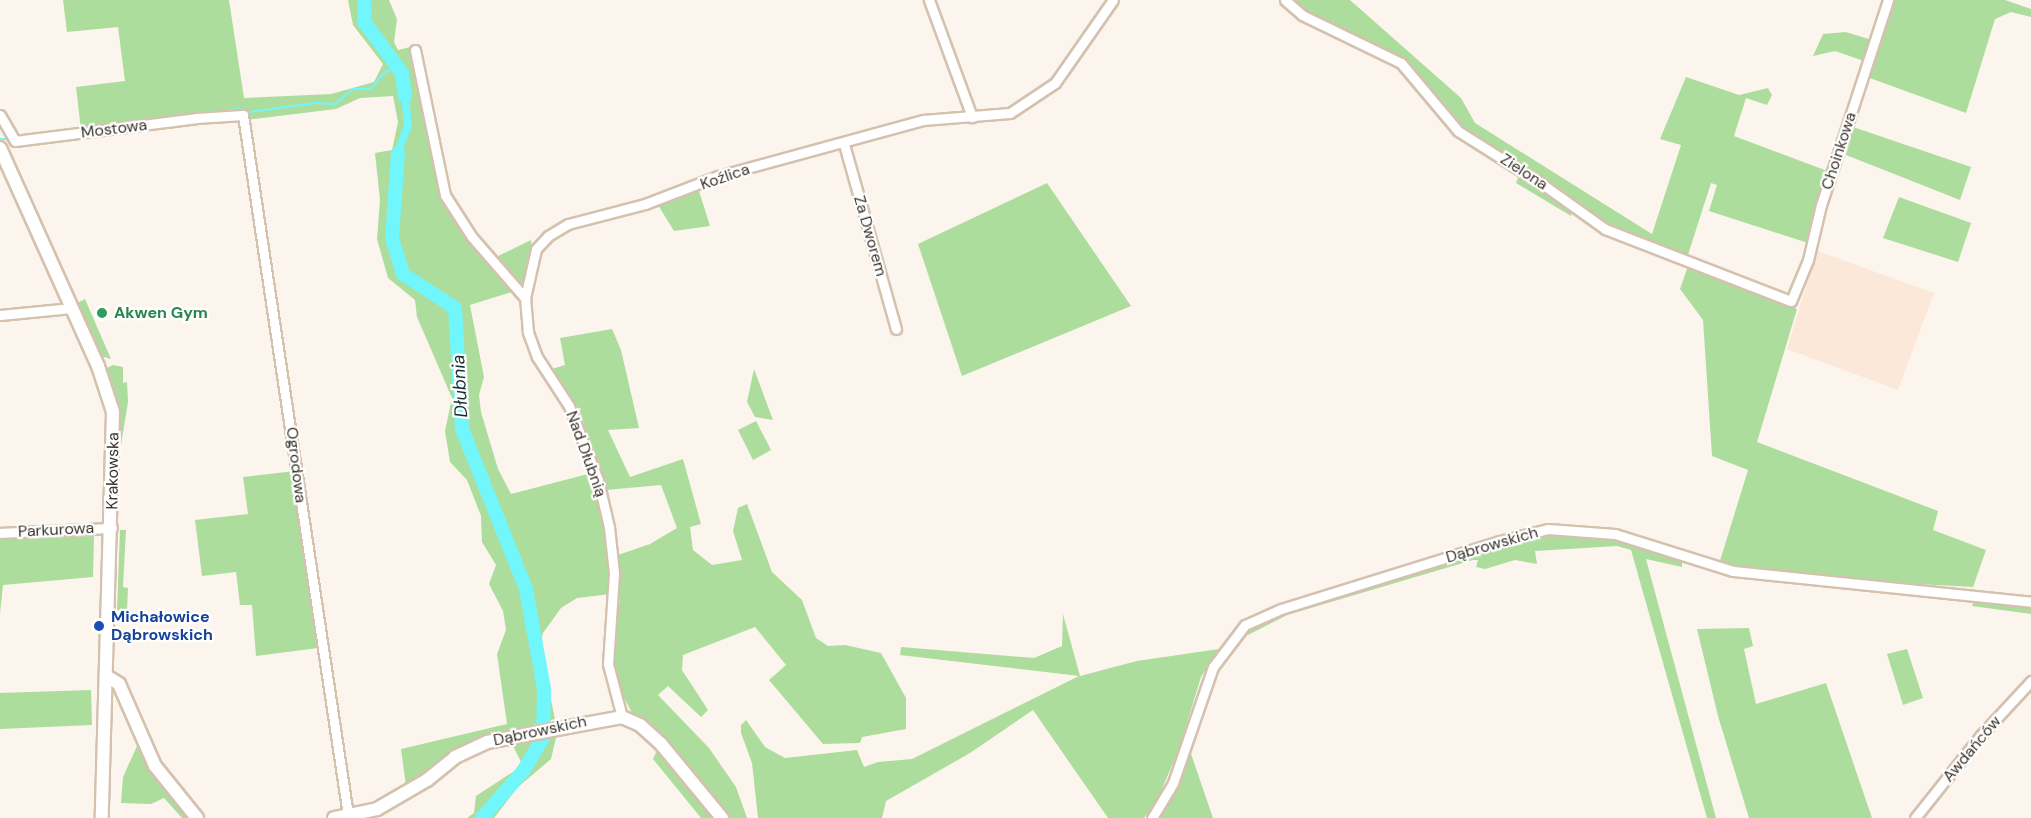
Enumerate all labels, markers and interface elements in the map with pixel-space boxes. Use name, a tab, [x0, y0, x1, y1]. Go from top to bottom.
street label: Choinkowa	[1817, 110, 1861, 192]
street label: Mostowa	[80, 115, 148, 143]
street label: Zielona	[1497, 150, 1551, 194]
street label: Koźlica	[698, 160, 752, 194]
street label: Za Dworem	[849, 193, 891, 279]
place label: Akwen Gym	[114, 303, 208, 323]
marker: Akwen Gym	[95, 306, 109, 320]
water label: Dłubnia	[448, 354, 472, 418]
street label: Nad Dłubnią	[562, 408, 610, 500]
street label: Ogrodowa	[282, 426, 310, 504]
street label: Krakowska	[103, 432, 123, 510]
street label: Parkurowa	[17, 518, 95, 542]
street label: Dąbrowskich	[1444, 523, 1540, 567]
place label: Michałowice Dąbrowskich	[111, 607, 213, 645]
marker: Michałowice Dąbrowskich	[92, 619, 106, 633]
street label: Dąbrowskich	[492, 712, 588, 750]
street label: Awdańców	[1939, 712, 2005, 786]

